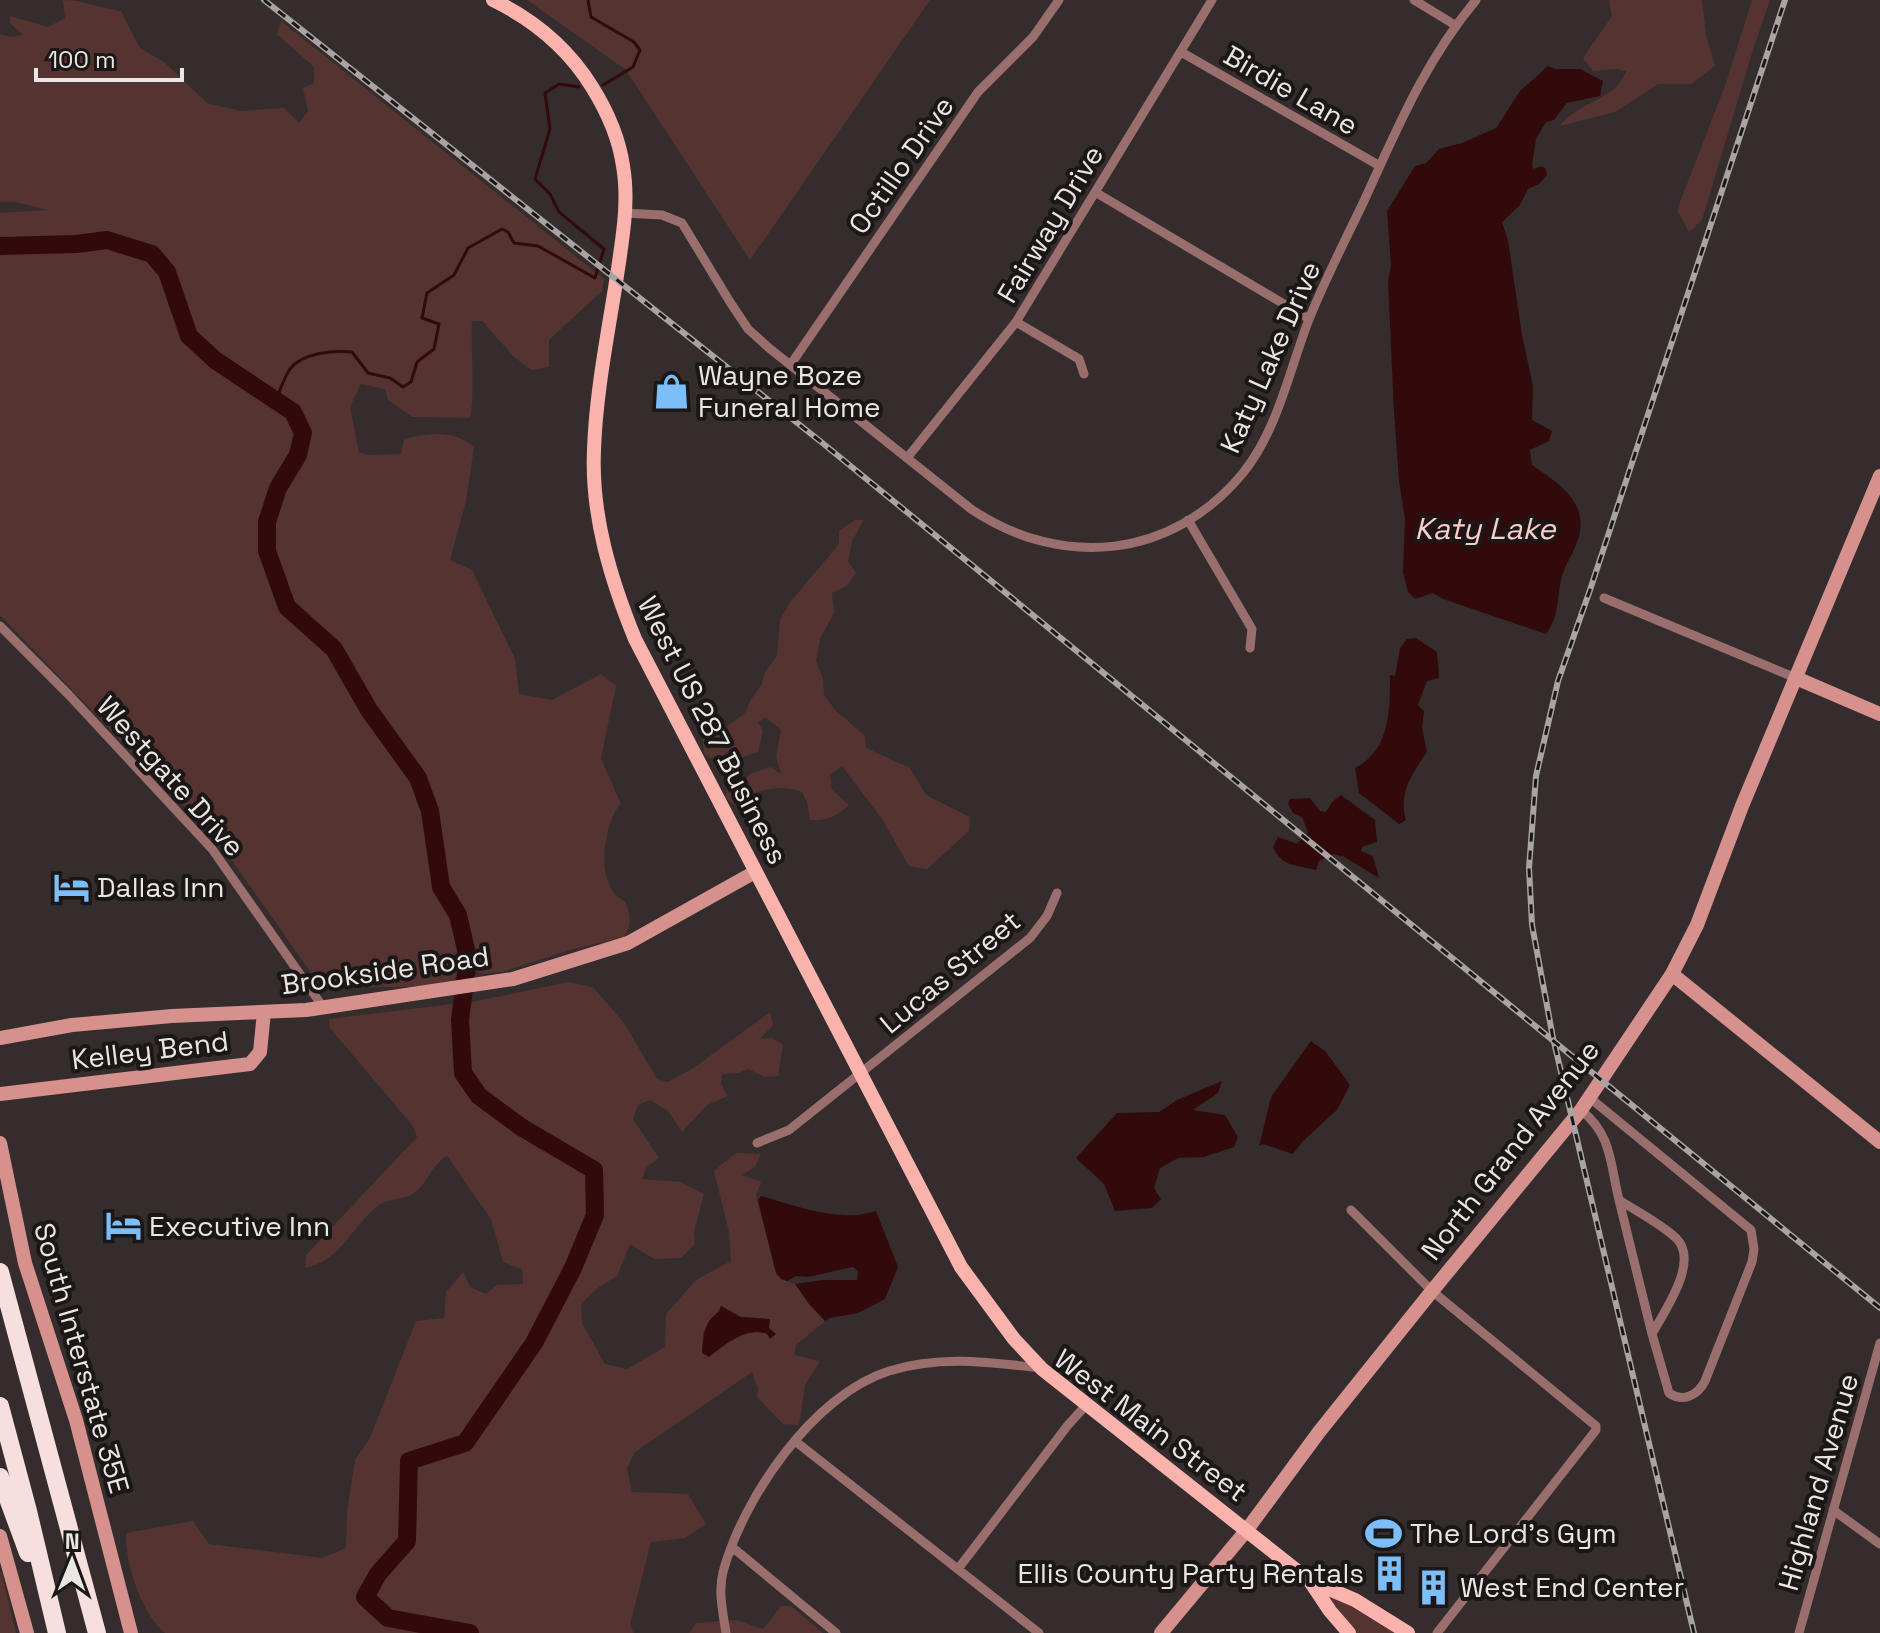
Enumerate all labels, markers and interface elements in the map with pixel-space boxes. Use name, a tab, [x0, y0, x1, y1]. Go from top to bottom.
scale bar	[36, 32, 182, 82]
street label: Birdie Lane	[1217, 37, 1365, 143]
text: 100 m	[48, 44, 116, 75]
street label: Octillo Drive	[840, 89, 962, 241]
street label: Fairway Drive	[989, 139, 1111, 309]
street label: Katy Lake Drive	[1212, 256, 1328, 458]
place label: Wayne Boze Funeral Home	[698, 357, 881, 425]
shop icon: Wayne Boze Funeral Home	[653, 372, 691, 410]
water label: Katy Lake	[1414, 509, 1557, 548]
street label: West US 287 Business	[630, 590, 796, 870]
street label: Westgate Drive	[89, 688, 253, 864]
hotel icon: Dallas Inn	[52, 868, 90, 906]
place label: Dallas Inn	[97, 869, 225, 905]
street label: Lucas Street	[872, 903, 1028, 1041]
street label: Brookside Road	[279, 938, 491, 1002]
street label: Kelley Bend	[69, 1023, 231, 1077]
street label: North Grand Avenue	[1413, 1033, 1607, 1267]
hotel icon: Executive Inn	[104, 1207, 142, 1245]
place label: Executive Inn	[149, 1208, 330, 1244]
street label: South Interstate 35E	[26, 1219, 138, 1497]
street label: West Main Street	[1047, 1341, 1255, 1509]
street label: Highland Avenue	[1770, 1369, 1866, 1595]
sports icon: The Lord's Gym	[1365, 1514, 1403, 1552]
place label: The Lord's Gym	[1410, 1515, 1617, 1551]
north arrow	[32, 1521, 112, 1601]
text: N	[65, 1527, 80, 1555]
building icon: Ellis County Party Rentals	[1371, 1554, 1409, 1592]
place label: Ellis County Party Rentals	[1017, 1555, 1364, 1591]
building icon: West End Center	[1415, 1568, 1453, 1606]
place label: West End Center	[1460, 1569, 1684, 1605]

